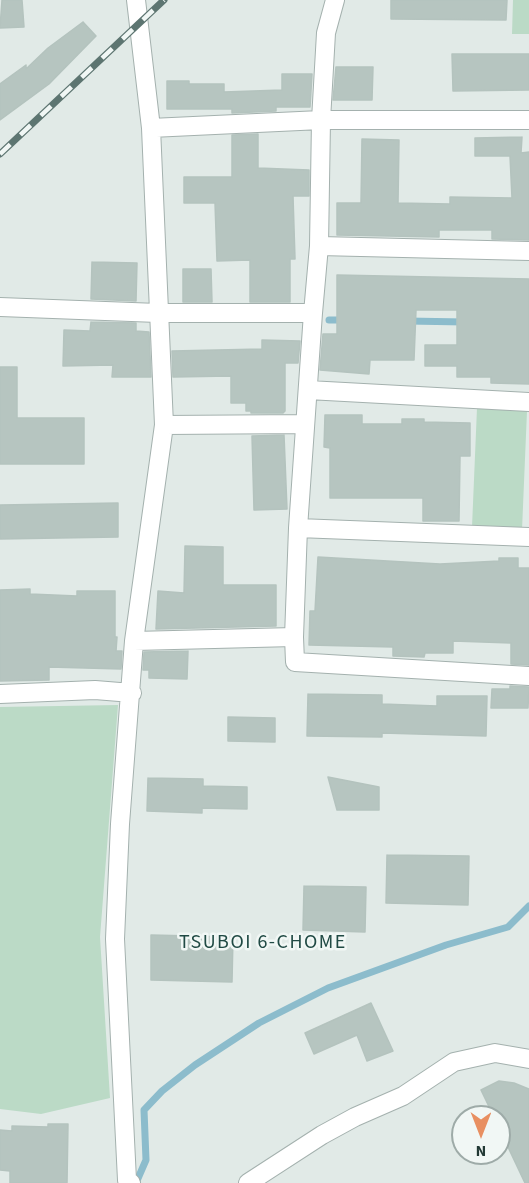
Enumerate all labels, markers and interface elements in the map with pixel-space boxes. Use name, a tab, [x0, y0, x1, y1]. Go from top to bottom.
district label: TSUBOI 6-CHOME	[179, 932, 347, 956]
north arrow	[451, 1105, 511, 1165]
text: N	[476, 1140, 486, 1162]

